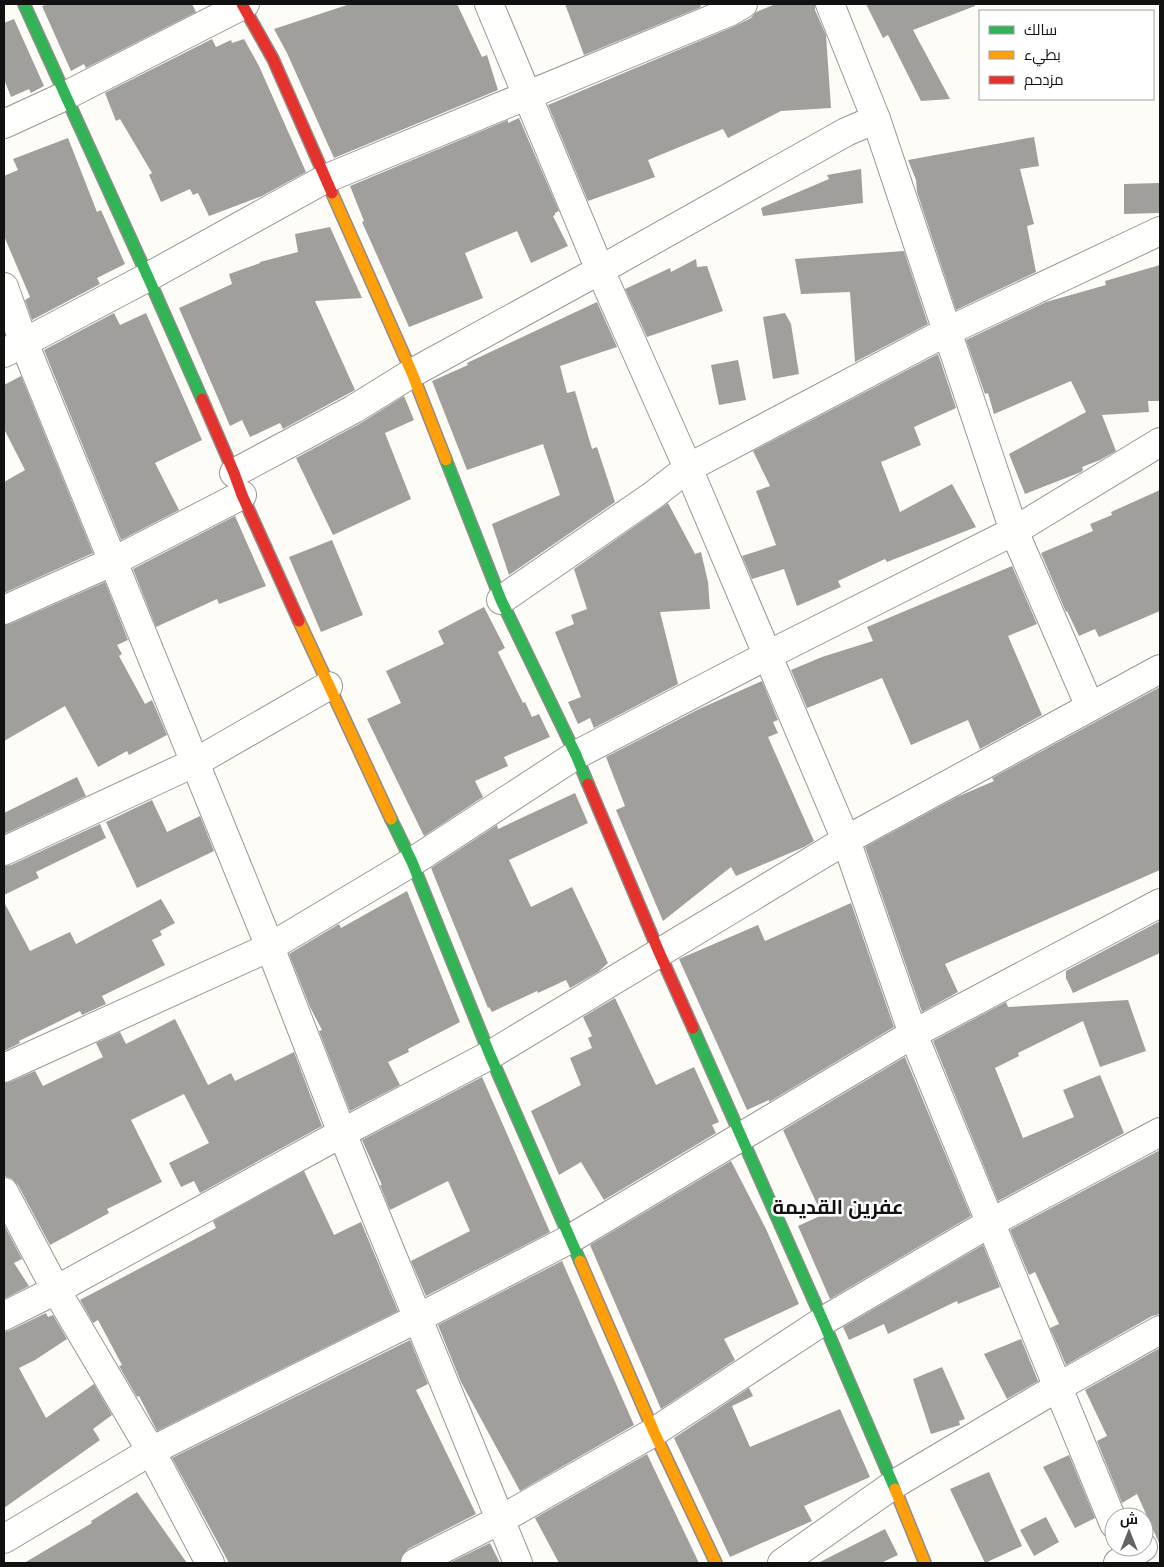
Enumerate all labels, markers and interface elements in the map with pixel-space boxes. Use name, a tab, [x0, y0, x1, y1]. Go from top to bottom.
legend	[979, 10, 1154, 100]
text: سالك	[1024, 19, 1057, 39]
text: بطيء	[1024, 44, 1061, 67]
text: مزدحم	[1024, 69, 1064, 90]
district label: عفرين القديمة	[772, 1193, 904, 1220]
north arrow	[1104, 1507, 1154, 1557]
text: ش	[1120, 1509, 1138, 1528]

